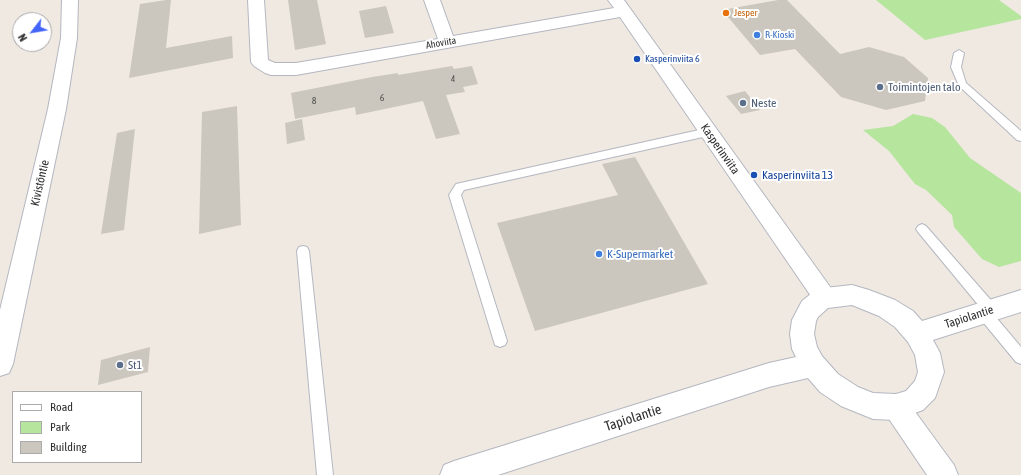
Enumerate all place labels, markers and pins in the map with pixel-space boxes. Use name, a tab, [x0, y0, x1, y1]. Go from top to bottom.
place label: Jesper	[734, 7, 757, 19]
marker: Jesper	[721, 8, 731, 18]
place label: R-Kioski	[765, 29, 794, 41]
marker: R-Kioski	[752, 30, 762, 40]
place label: Kasperinviita 6	[645, 53, 700, 65]
marker: Kasperinviita 6	[632, 54, 642, 64]
place label: Toimintojen talo	[888, 80, 961, 94]
marker: Toimintojen talo	[875, 82, 885, 92]
place label: Neste	[751, 96, 777, 110]
marker: Neste	[738, 98, 748, 108]
place label: Kasperinviita 13	[762, 168, 833, 182]
marker: Kasperinviita 13	[749, 170, 759, 180]
place label: K-Supermarket	[607, 247, 673, 261]
marker: K-Supermarket	[594, 249, 604, 259]
place label: St1	[128, 358, 142, 372]
marker: St1	[115, 360, 125, 370]

